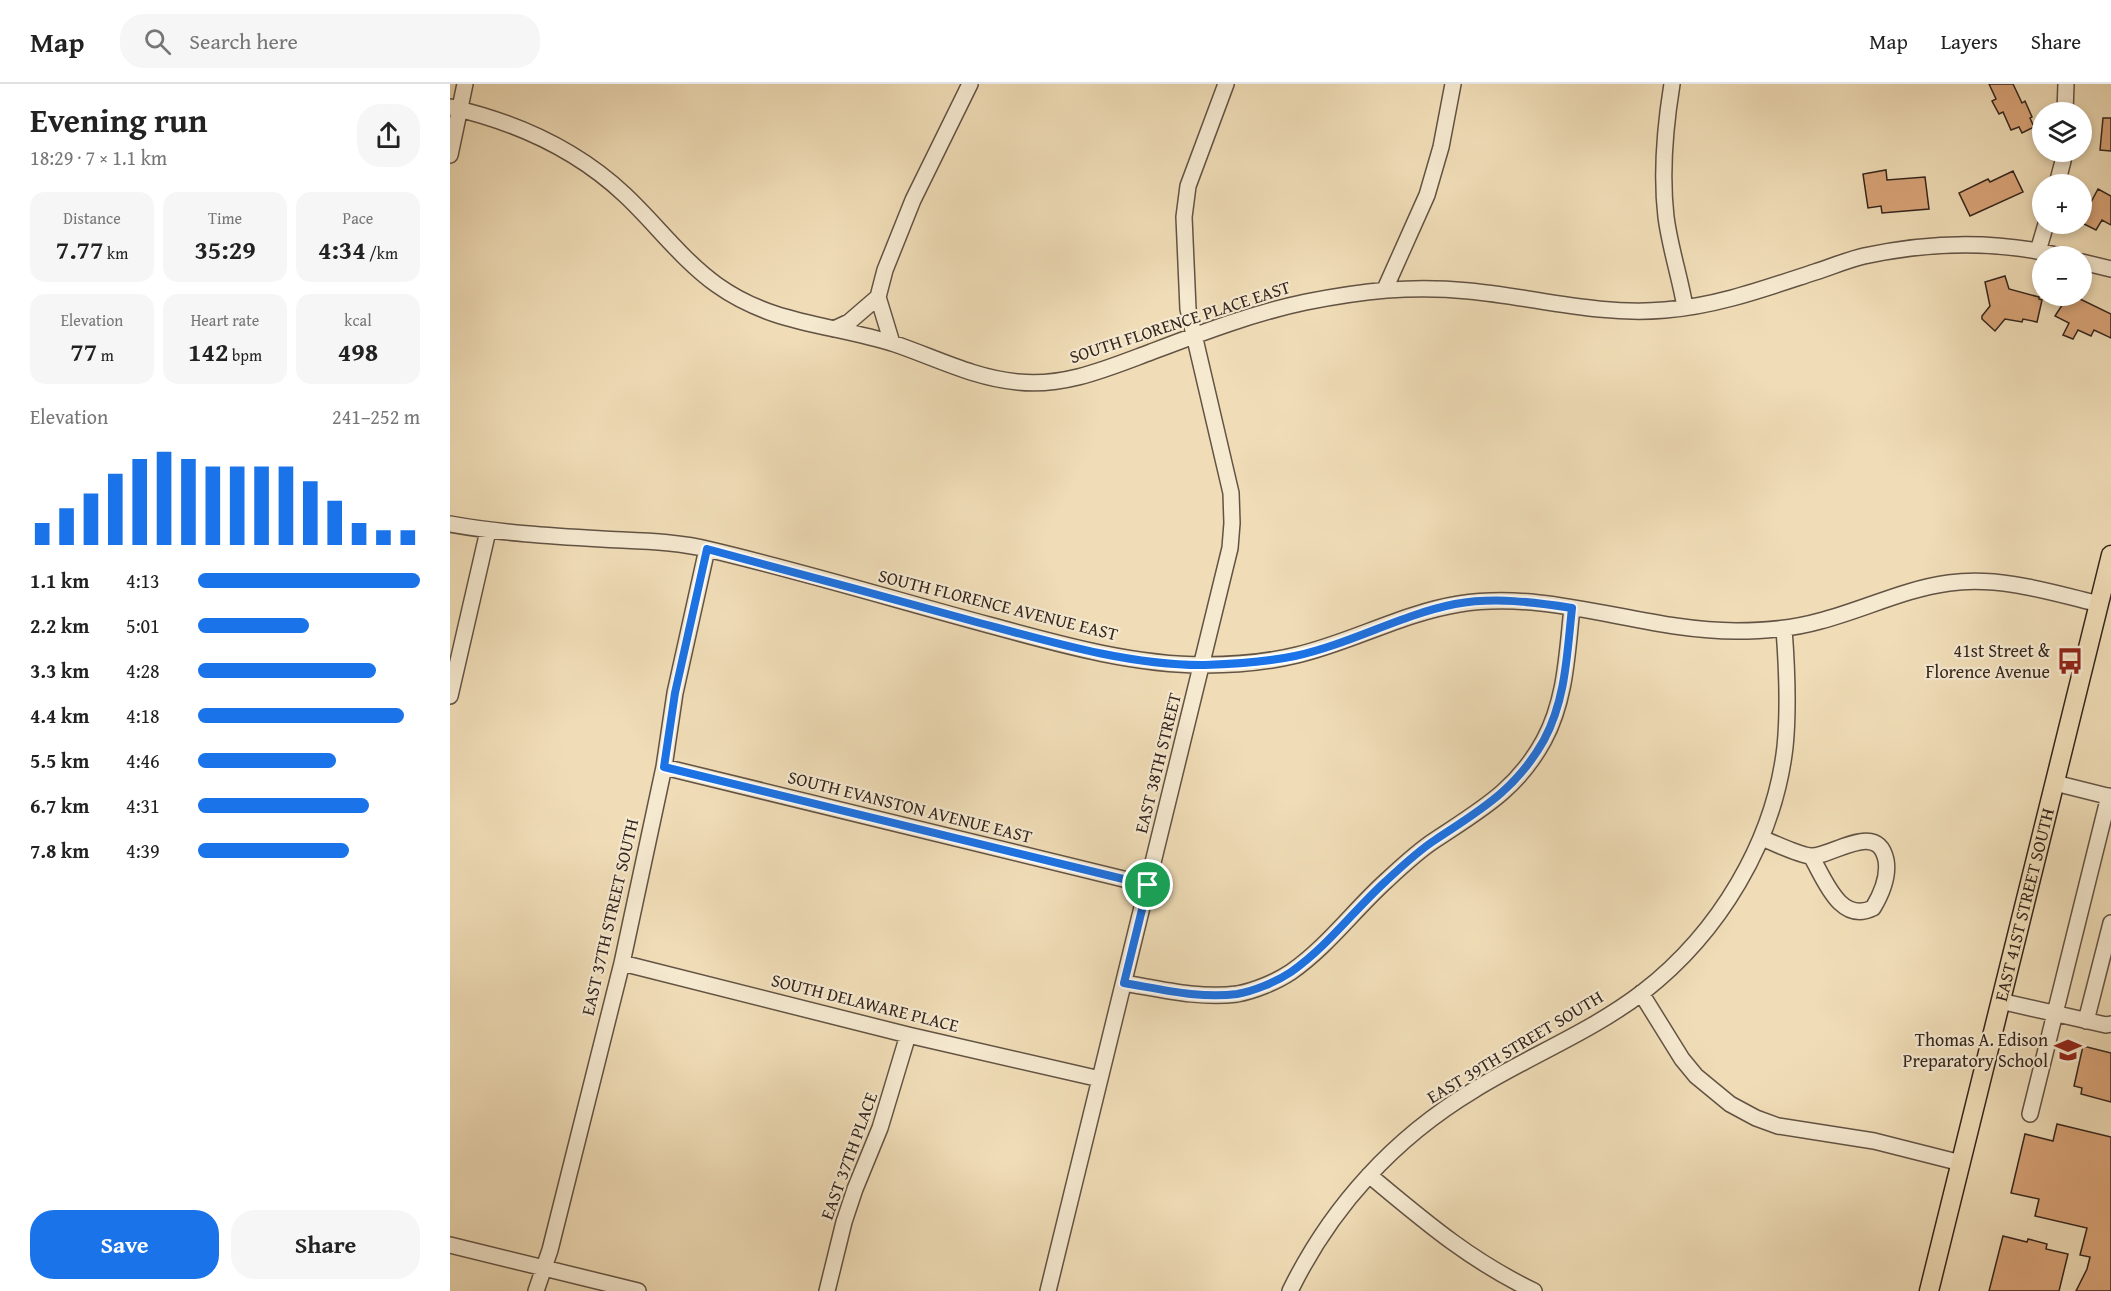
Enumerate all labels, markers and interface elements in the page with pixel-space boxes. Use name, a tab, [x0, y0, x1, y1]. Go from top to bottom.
search box	[120, 14, 540, 68]
text: Map	[30, 21, 84, 62]
icon: search	[141, 25, 174, 58]
text: Search here	[189, 25, 298, 57]
text: Map	[1869, 26, 1908, 57]
text: Layers	[1941, 26, 1998, 57]
text: Share	[2031, 26, 2081, 57]
text: Evening run	[30, 96, 207, 144]
map controls	[2032, 102, 2092, 306]
button: layers	[2032, 102, 2092, 162]
button: share	[357, 104, 420, 167]
text: 18:29 · 7 × 1.1 km	[30, 143, 167, 172]
button: +	[2032, 174, 2092, 234]
text: Distance	[63, 206, 121, 230]
text: Time	[208, 206, 242, 230]
text: Pace	[343, 206, 373, 230]
text: 7.77	[56, 230, 104, 269]
text: 35:29	[194, 230, 256, 269]
text: 4:34	[318, 230, 366, 269]
text: km	[104, 241, 128, 265]
text: /km	[366, 241, 398, 265]
button: −	[2032, 246, 2092, 306]
street label: SOUTH FLORENCE PLACE EAST	[1066, 273, 1294, 370]
text: Elevation	[61, 308, 123, 332]
text: Heart rate	[191, 308, 259, 332]
text: kcal	[344, 308, 372, 332]
text: 77	[70, 332, 97, 371]
text: 142	[188, 332, 228, 371]
text: 498	[338, 332, 378, 371]
text: m	[97, 343, 114, 367]
text: bpm	[228, 343, 262, 367]
text: Elevation	[30, 402, 108, 431]
text: 241–252 m	[332, 402, 420, 431]
street label: SOUTH FLORENCE AVENUE EAST	[875, 562, 1121, 647]
text: 1.1 km	[30, 566, 89, 595]
text: 4:13	[126, 566, 160, 595]
text: 2.2 km	[30, 611, 89, 640]
text: 5:01	[126, 611, 160, 640]
place label: 41st Street & Florence Avenue	[1926, 637, 2051, 685]
bus stop icon: 41st Street & Florence Avenue	[2055, 646, 2085, 676]
text: 3.3 km	[30, 656, 89, 685]
text: 4:28	[126, 656, 160, 685]
street label: EAST 38TH STREET	[1127, 690, 1188, 836]
text: 4.4 km	[30, 701, 89, 730]
text: 4:18	[126, 701, 160, 730]
text: 5.5 km	[30, 746, 89, 775]
text: 4:46	[126, 746, 160, 775]
street label: SOUTH EVANSTON AVENUE EAST	[785, 763, 1035, 850]
text: 6.7 km	[30, 791, 89, 820]
text: 4:31	[126, 791, 160, 820]
street label: EAST 41ST STREET SOUTH	[1987, 805, 2061, 1004]
street label: EAST 37TH STREET SOUTH	[574, 816, 645, 1018]
text: 7.8 km	[30, 836, 89, 865]
text: 4:39	[126, 836, 160, 865]
pin	[1122, 859, 1173, 910]
icon: arrive	[1131, 868, 1164, 901]
street label: SOUTH DELAWARE PLACE	[768, 966, 962, 1039]
street label: EAST 39TH STREET SOUTH	[1422, 983, 1608, 1110]
place label: Thomas A. Edison Preparatory School	[1903, 1026, 2048, 1074]
school or university icon: Thomas A. Edison Preparatory School	[2053, 1035, 2083, 1065]
street label: EAST 37TH PLACE	[813, 1088, 884, 1223]
button: Save	[30, 1210, 219, 1279]
button: Share	[231, 1210, 420, 1279]

